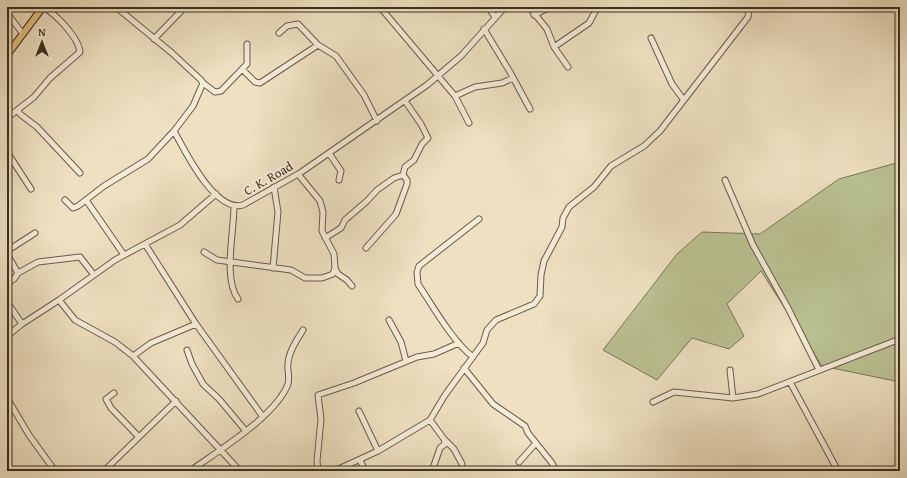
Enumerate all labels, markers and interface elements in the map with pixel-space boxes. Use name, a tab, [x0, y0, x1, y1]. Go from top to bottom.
north arrow	[22, 22, 62, 62]
text: N	[38, 24, 46, 40]
street label: C. K. Road	[240, 157, 296, 200]

